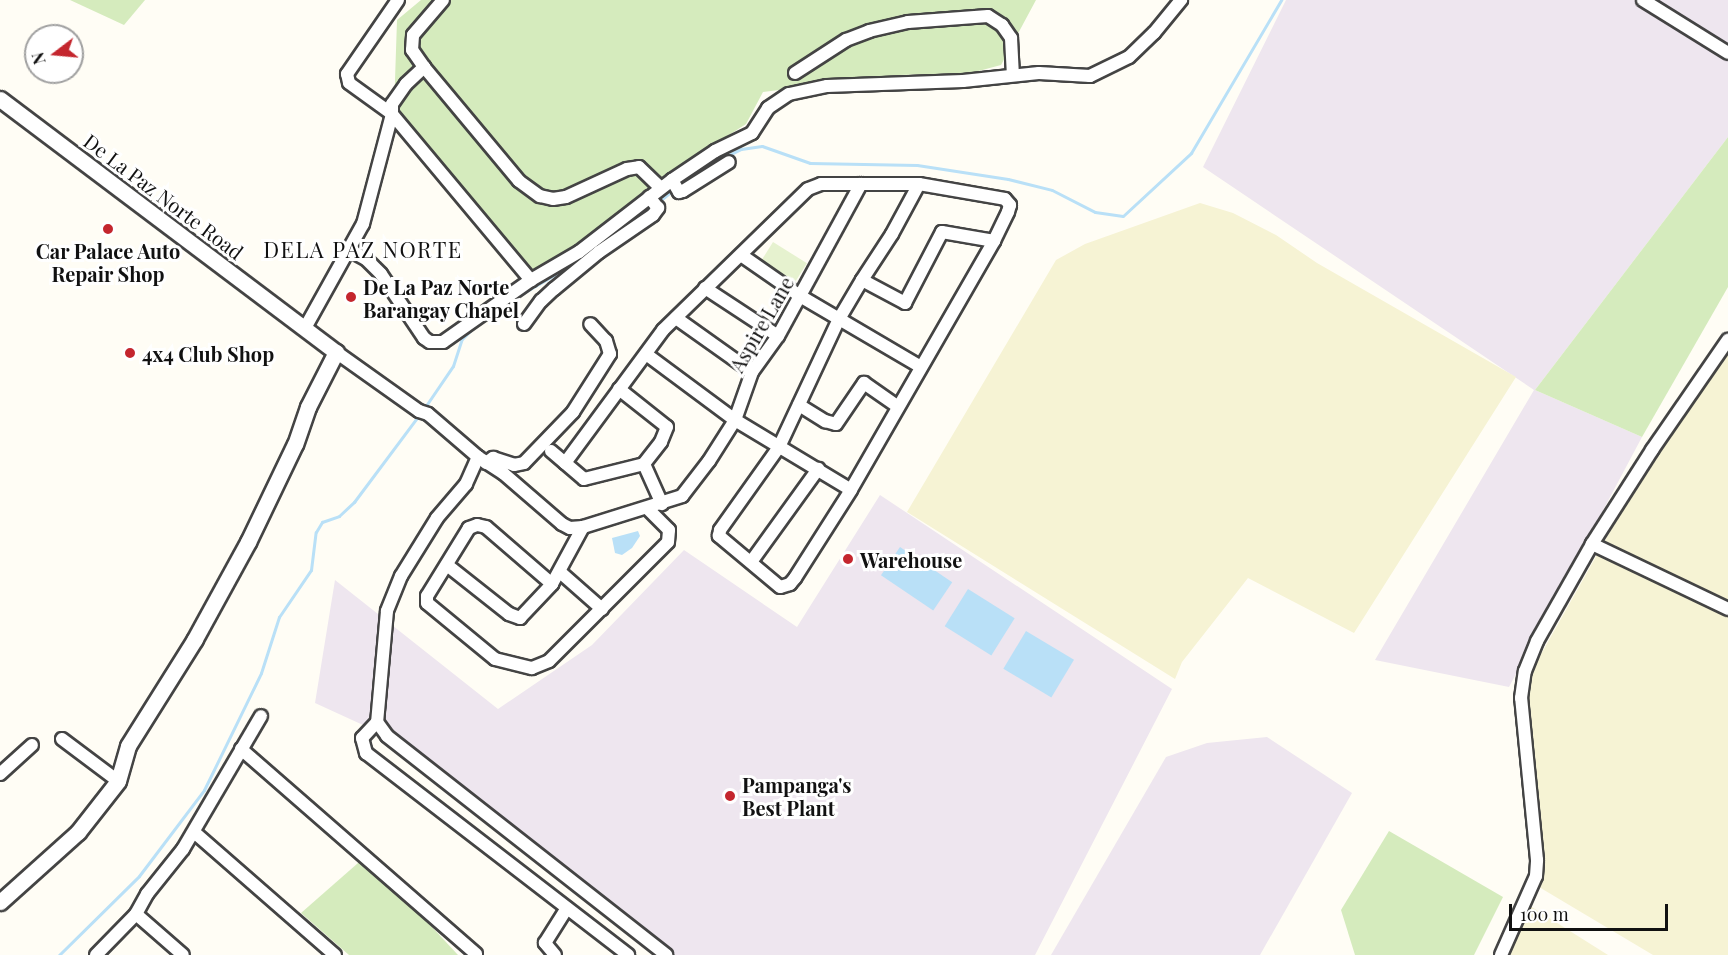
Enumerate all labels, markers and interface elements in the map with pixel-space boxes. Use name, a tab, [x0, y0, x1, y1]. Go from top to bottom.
north arrow	[24, 24, 84, 84]
text: N	[26, 50, 50, 67]
street label: De La Paz Norte Road	[79, 128, 249, 264]
marker: Car Palace Auto Repair Shop	[101, 222, 115, 236]
district label: DELA PAZ NORTE	[263, 237, 463, 263]
place label: Car Palace Auto Repair Shop	[35, 238, 181, 285]
street label: Aspire Lane	[724, 272, 798, 376]
place label: De La Paz Norte Barangay Chapel	[363, 274, 520, 321]
marker: De La Paz Norte Barangay Chapel	[344, 290, 358, 304]
place label: 4x4 Club Shop	[142, 341, 274, 365]
marker: 4x4 Club Shop	[123, 346, 137, 360]
place label: Warehouse	[860, 547, 962, 571]
marker: Warehouse	[841, 552, 855, 566]
place label: Pampanga's Best Plant	[742, 772, 851, 819]
marker: Pampanga's Best Plant	[723, 789, 737, 803]
scale bar	[1512, 892, 1671, 930]
text: 100 m	[1520, 902, 1569, 926]

